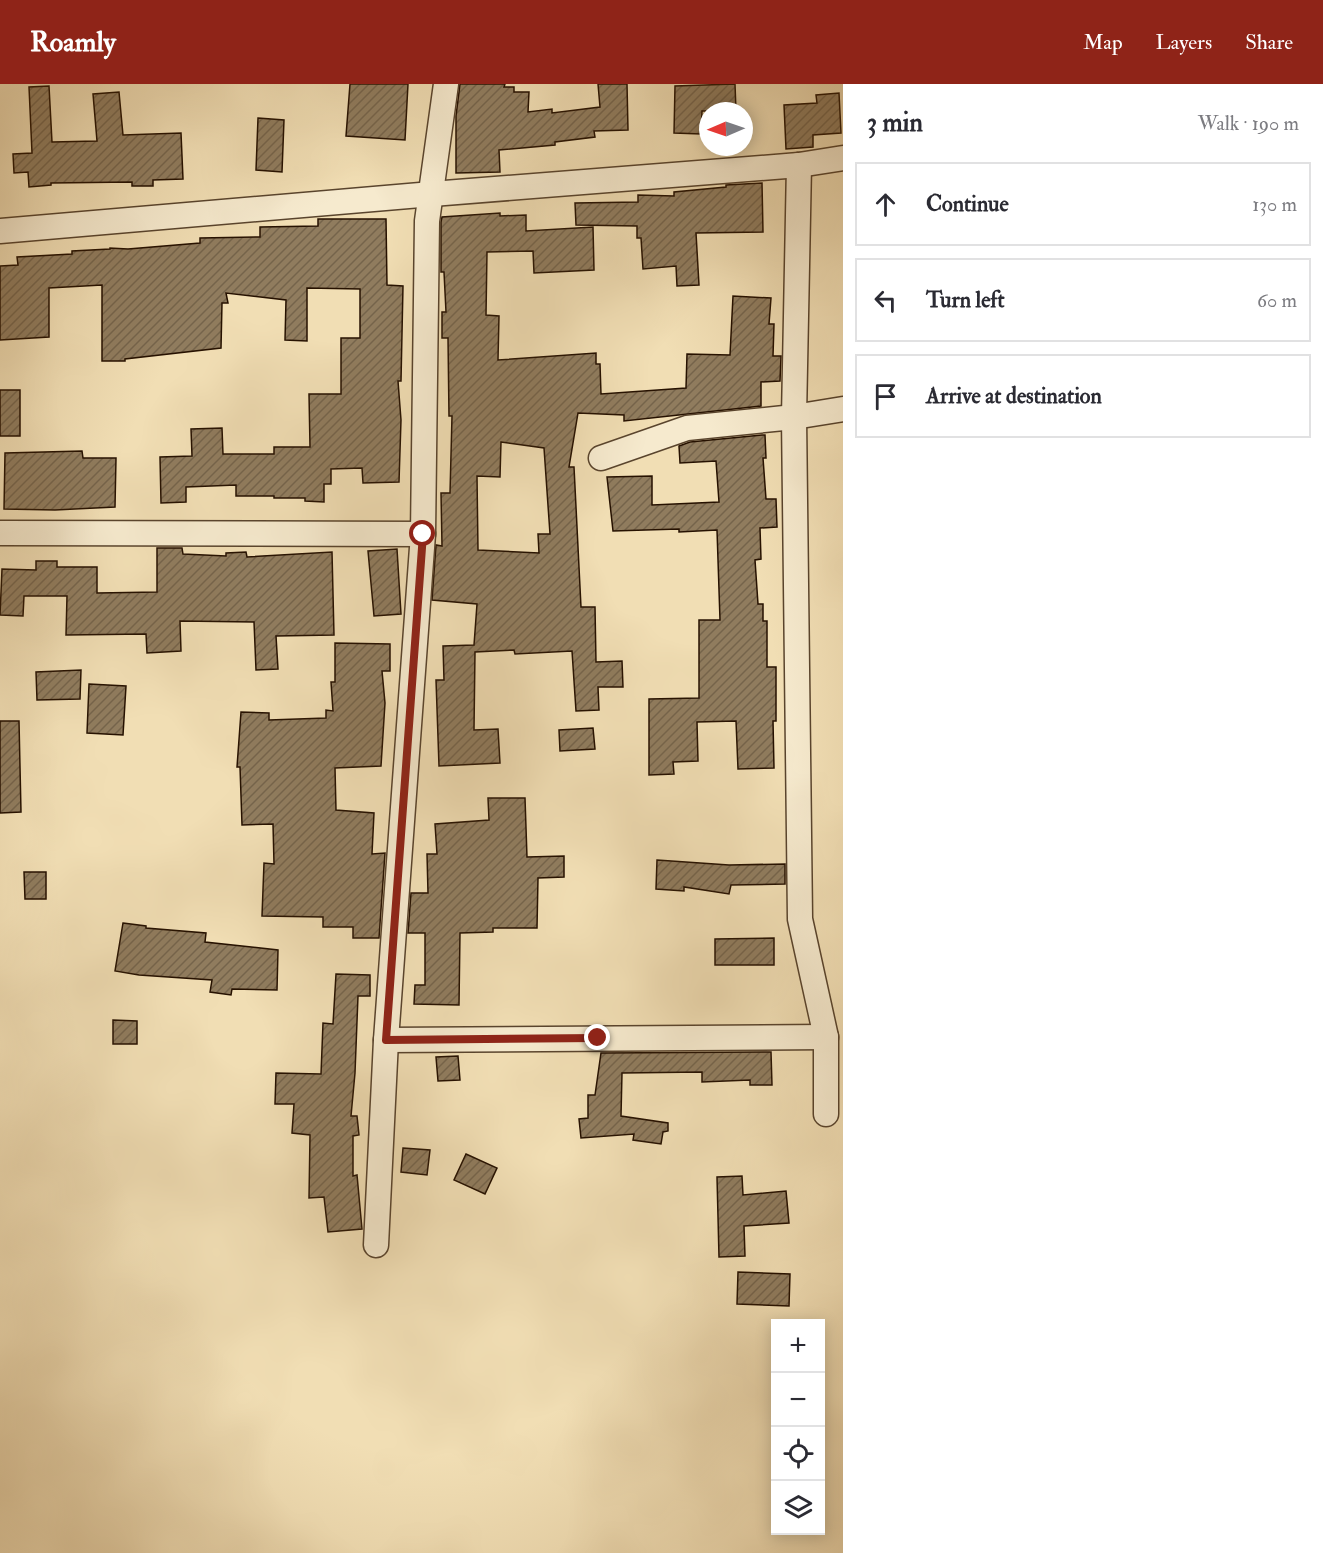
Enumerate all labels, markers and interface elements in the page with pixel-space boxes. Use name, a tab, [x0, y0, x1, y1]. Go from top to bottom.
text: Roamly	[30, 25, 116, 60]
text: Map	[1083, 29, 1123, 56]
text: Layers	[1156, 29, 1212, 56]
text: Share	[1245, 29, 1293, 56]
north arrow	[699, 102, 753, 156]
text: 3 min	[867, 107, 923, 139]
text: Walk · 190 m	[1198, 111, 1299, 136]
icon: ahead	[869, 188, 902, 221]
text: Continue	[926, 190, 1009, 218]
text: 130 m	[1252, 192, 1297, 217]
icon: left	[869, 284, 902, 317]
text: Turn left	[926, 286, 1005, 314]
text: 60 m	[1257, 288, 1297, 313]
icon: arrive	[869, 380, 902, 413]
text: Arrive at destination	[926, 382, 1102, 410]
route start	[409, 520, 435, 546]
route end	[584, 1024, 610, 1050]
map controls	[771, 1319, 825, 1535]
button: +	[771, 1319, 825, 1373]
button: −	[771, 1373, 825, 1427]
button: locate	[771, 1427, 825, 1481]
button: layers	[771, 1481, 825, 1535]

